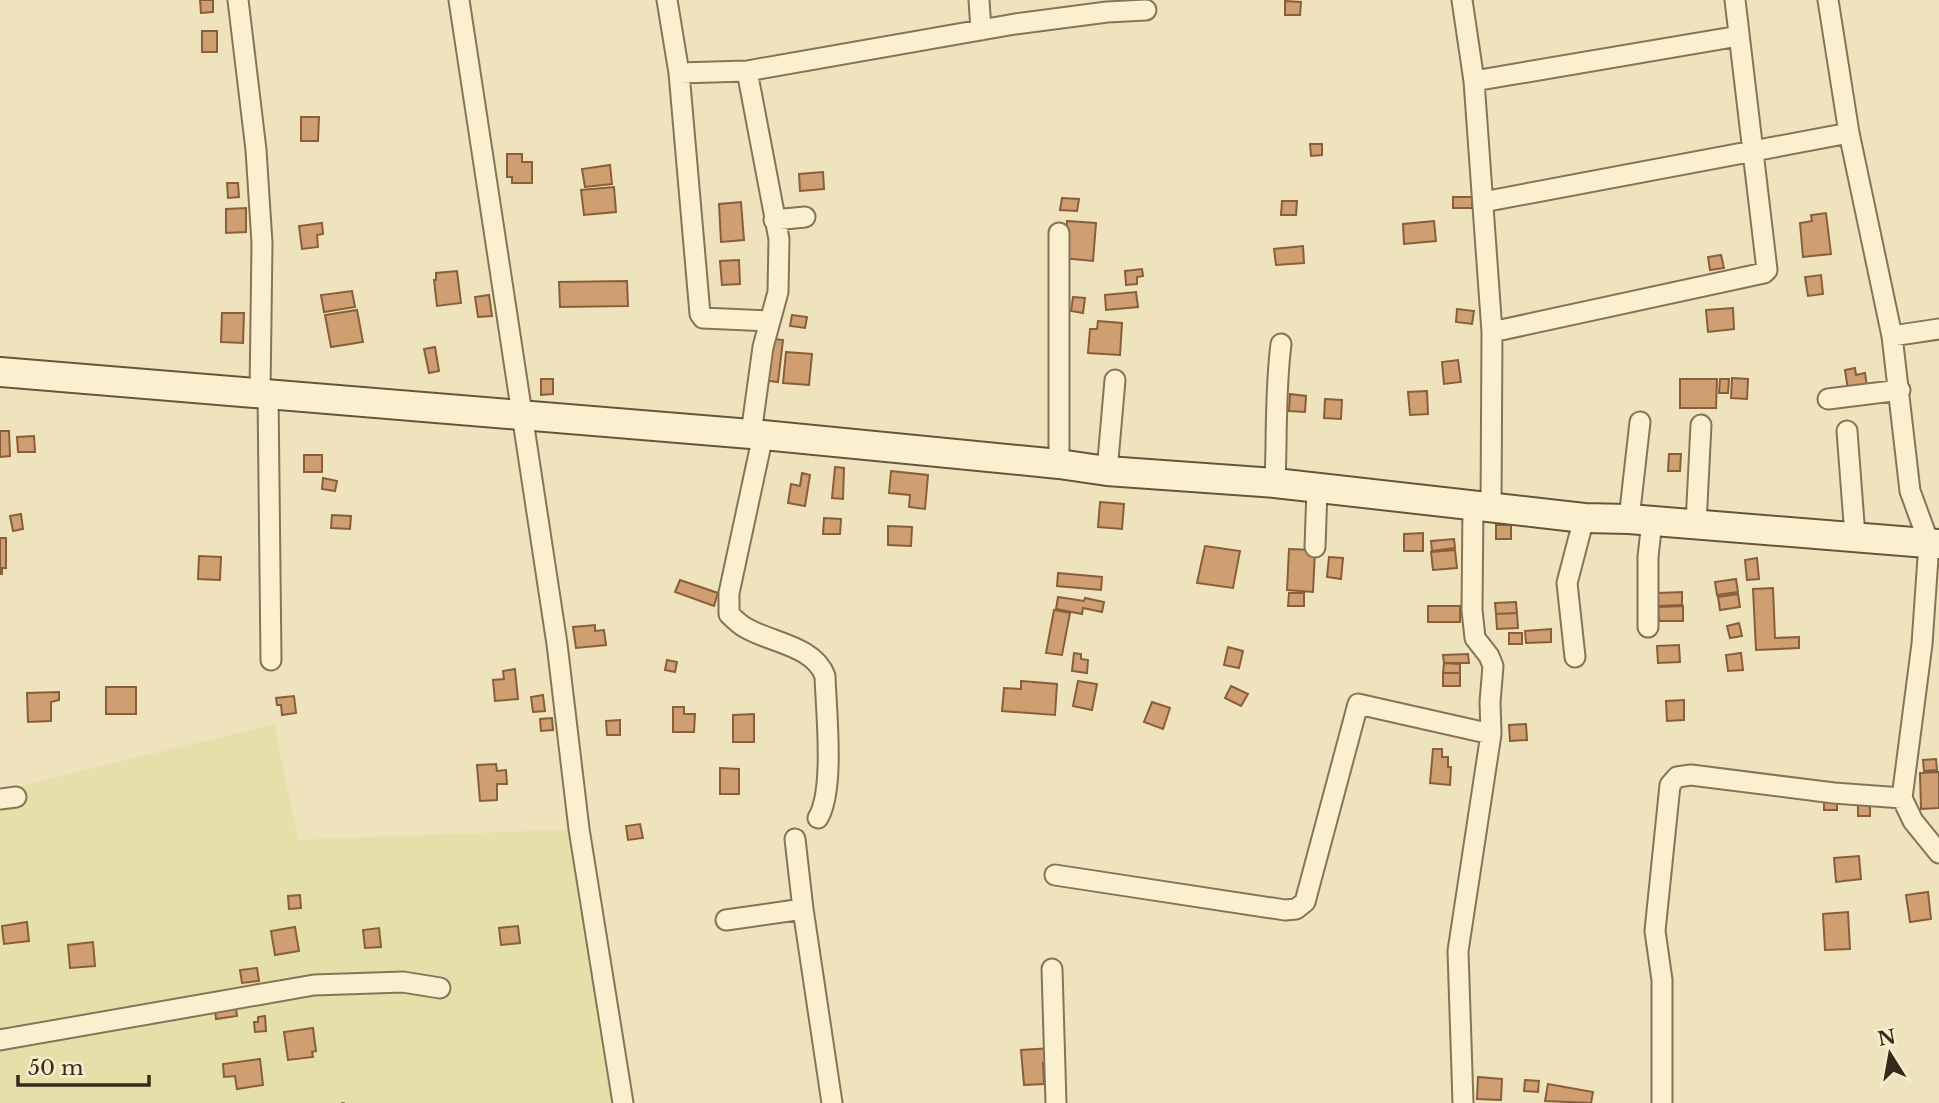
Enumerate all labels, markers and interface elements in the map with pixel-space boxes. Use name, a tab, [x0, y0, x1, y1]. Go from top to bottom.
north arrow	[1855, 1019, 1925, 1089]
text: N	[1876, 1025, 1898, 1051]
scale bar	[18, 1044, 149, 1088]
text: 50 m	[28, 1055, 84, 1081]

